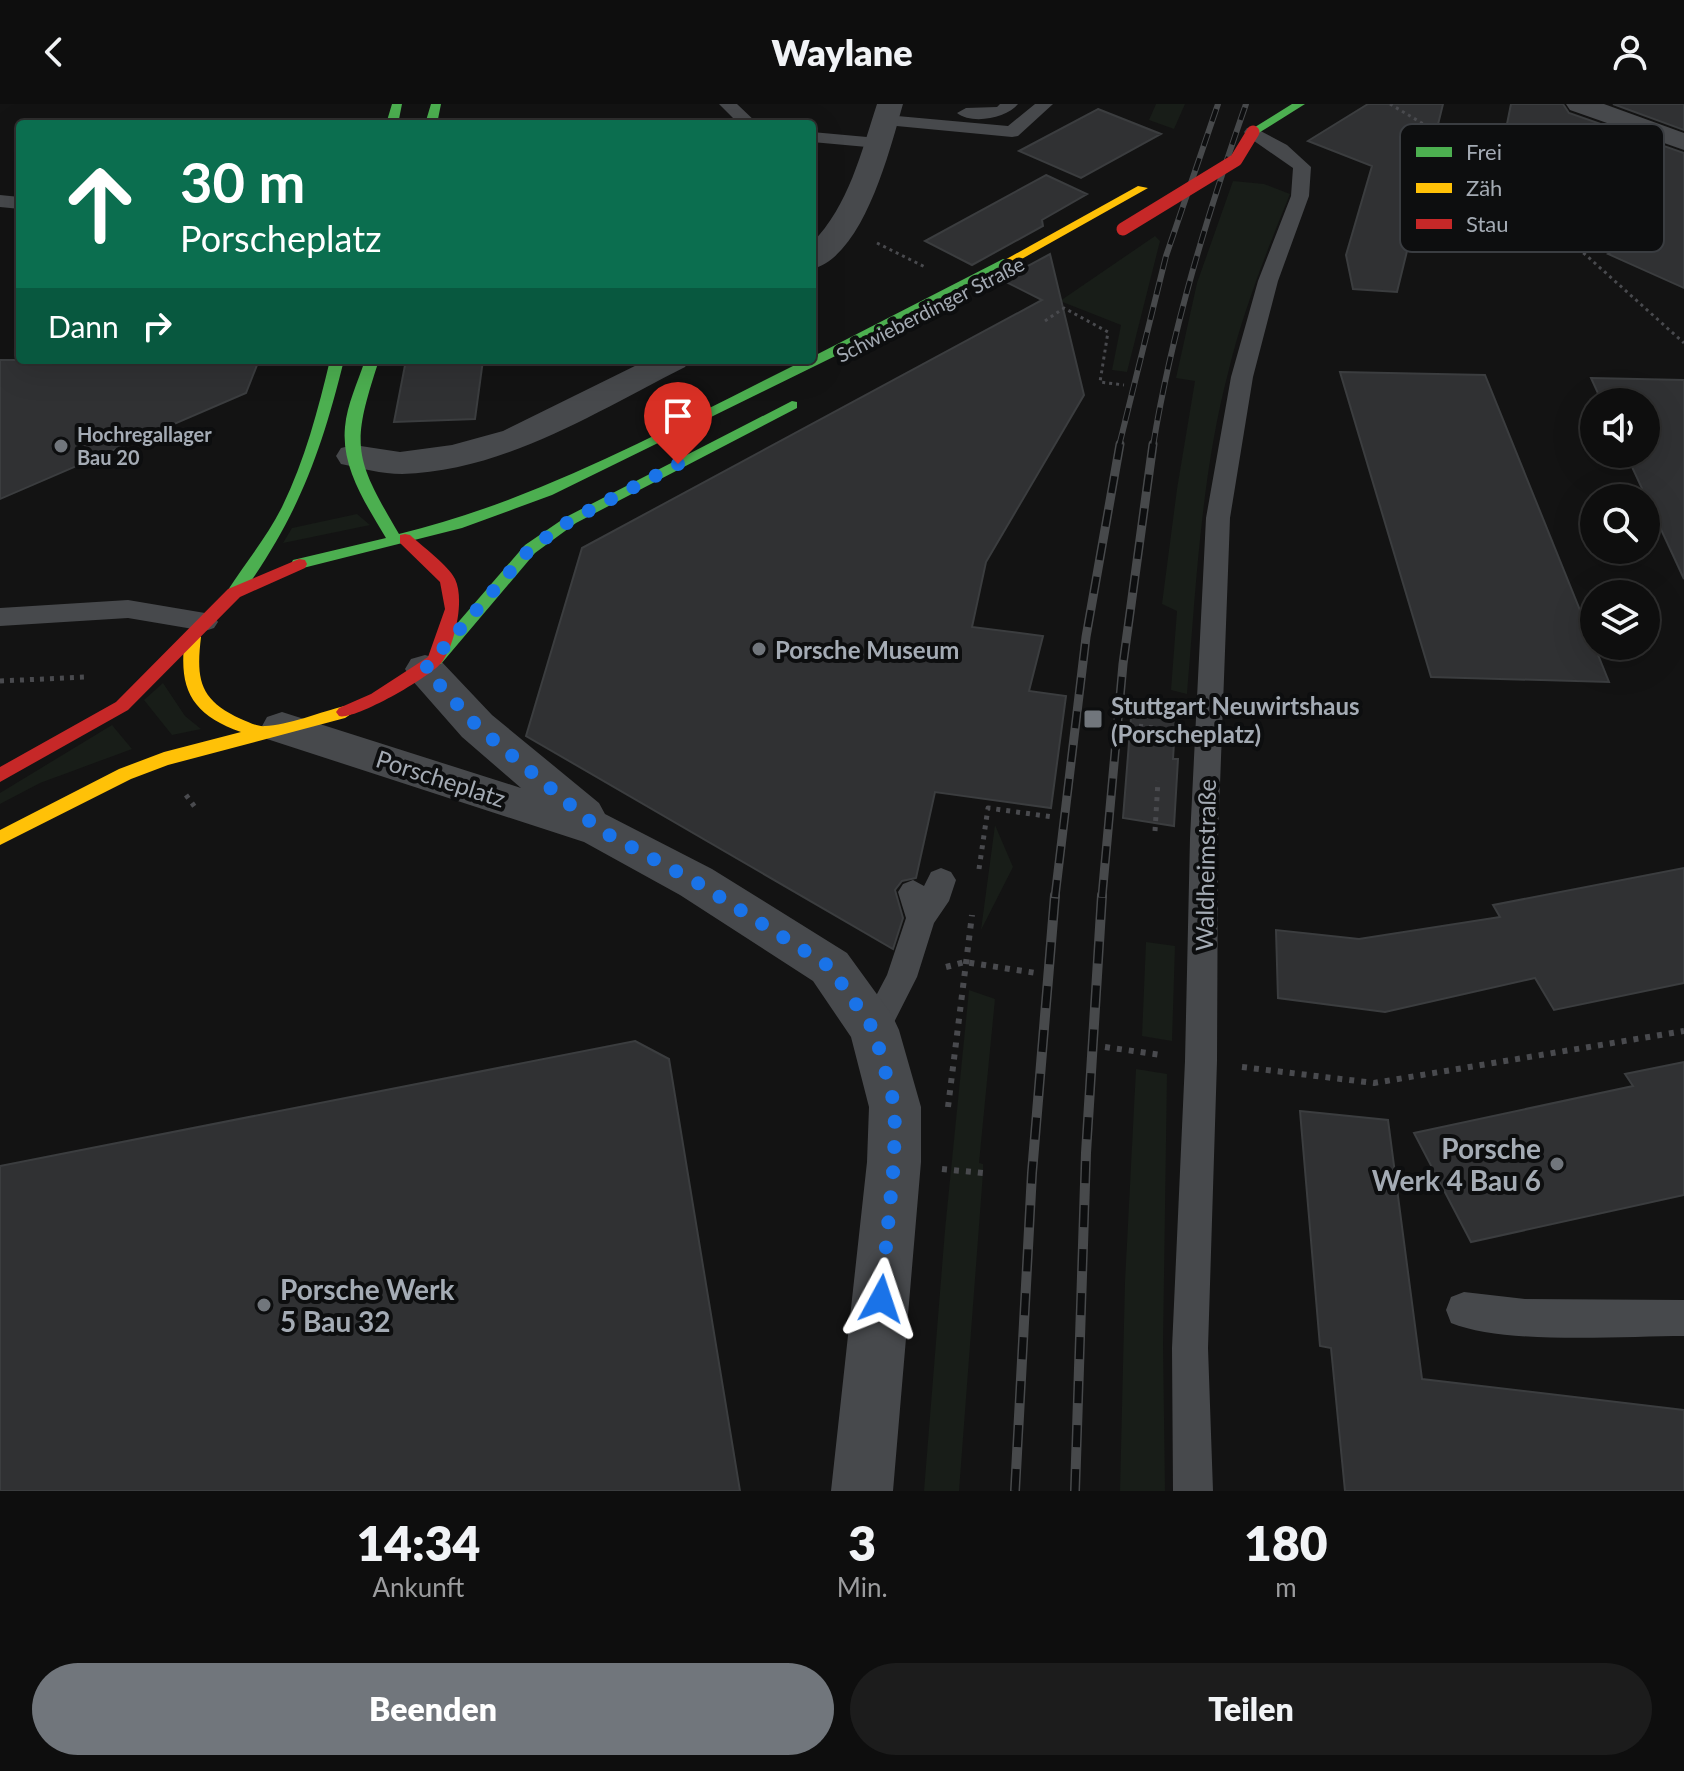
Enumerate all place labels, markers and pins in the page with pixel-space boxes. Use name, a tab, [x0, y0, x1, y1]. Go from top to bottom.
pin	[644, 382, 712, 464]
place label: Hochregallager Bau 20	[77, 422, 212, 469]
marker: Hochregallager Bau 20	[52, 437, 70, 455]
place label: Porsche Museum	[775, 635, 959, 664]
marker: Porsche Museum	[750, 640, 768, 658]
place label: Stuttgart Neuwirtshaus (Porscheplatz)	[1111, 691, 1360, 748]
marker: Stuttgart Neuwirtshaus (Porscheplatz)	[1082, 708, 1104, 730]
place label: Porsche Werk 4 Bau 6	[1372, 1131, 1541, 1197]
marker: Porsche Werk 4 Bau 6	[1548, 1155, 1566, 1173]
place label: Porsche Werk 5 Bau 32	[280, 1272, 454, 1338]
marker: Porsche Werk 5 Bau 32	[255, 1296, 273, 1314]

